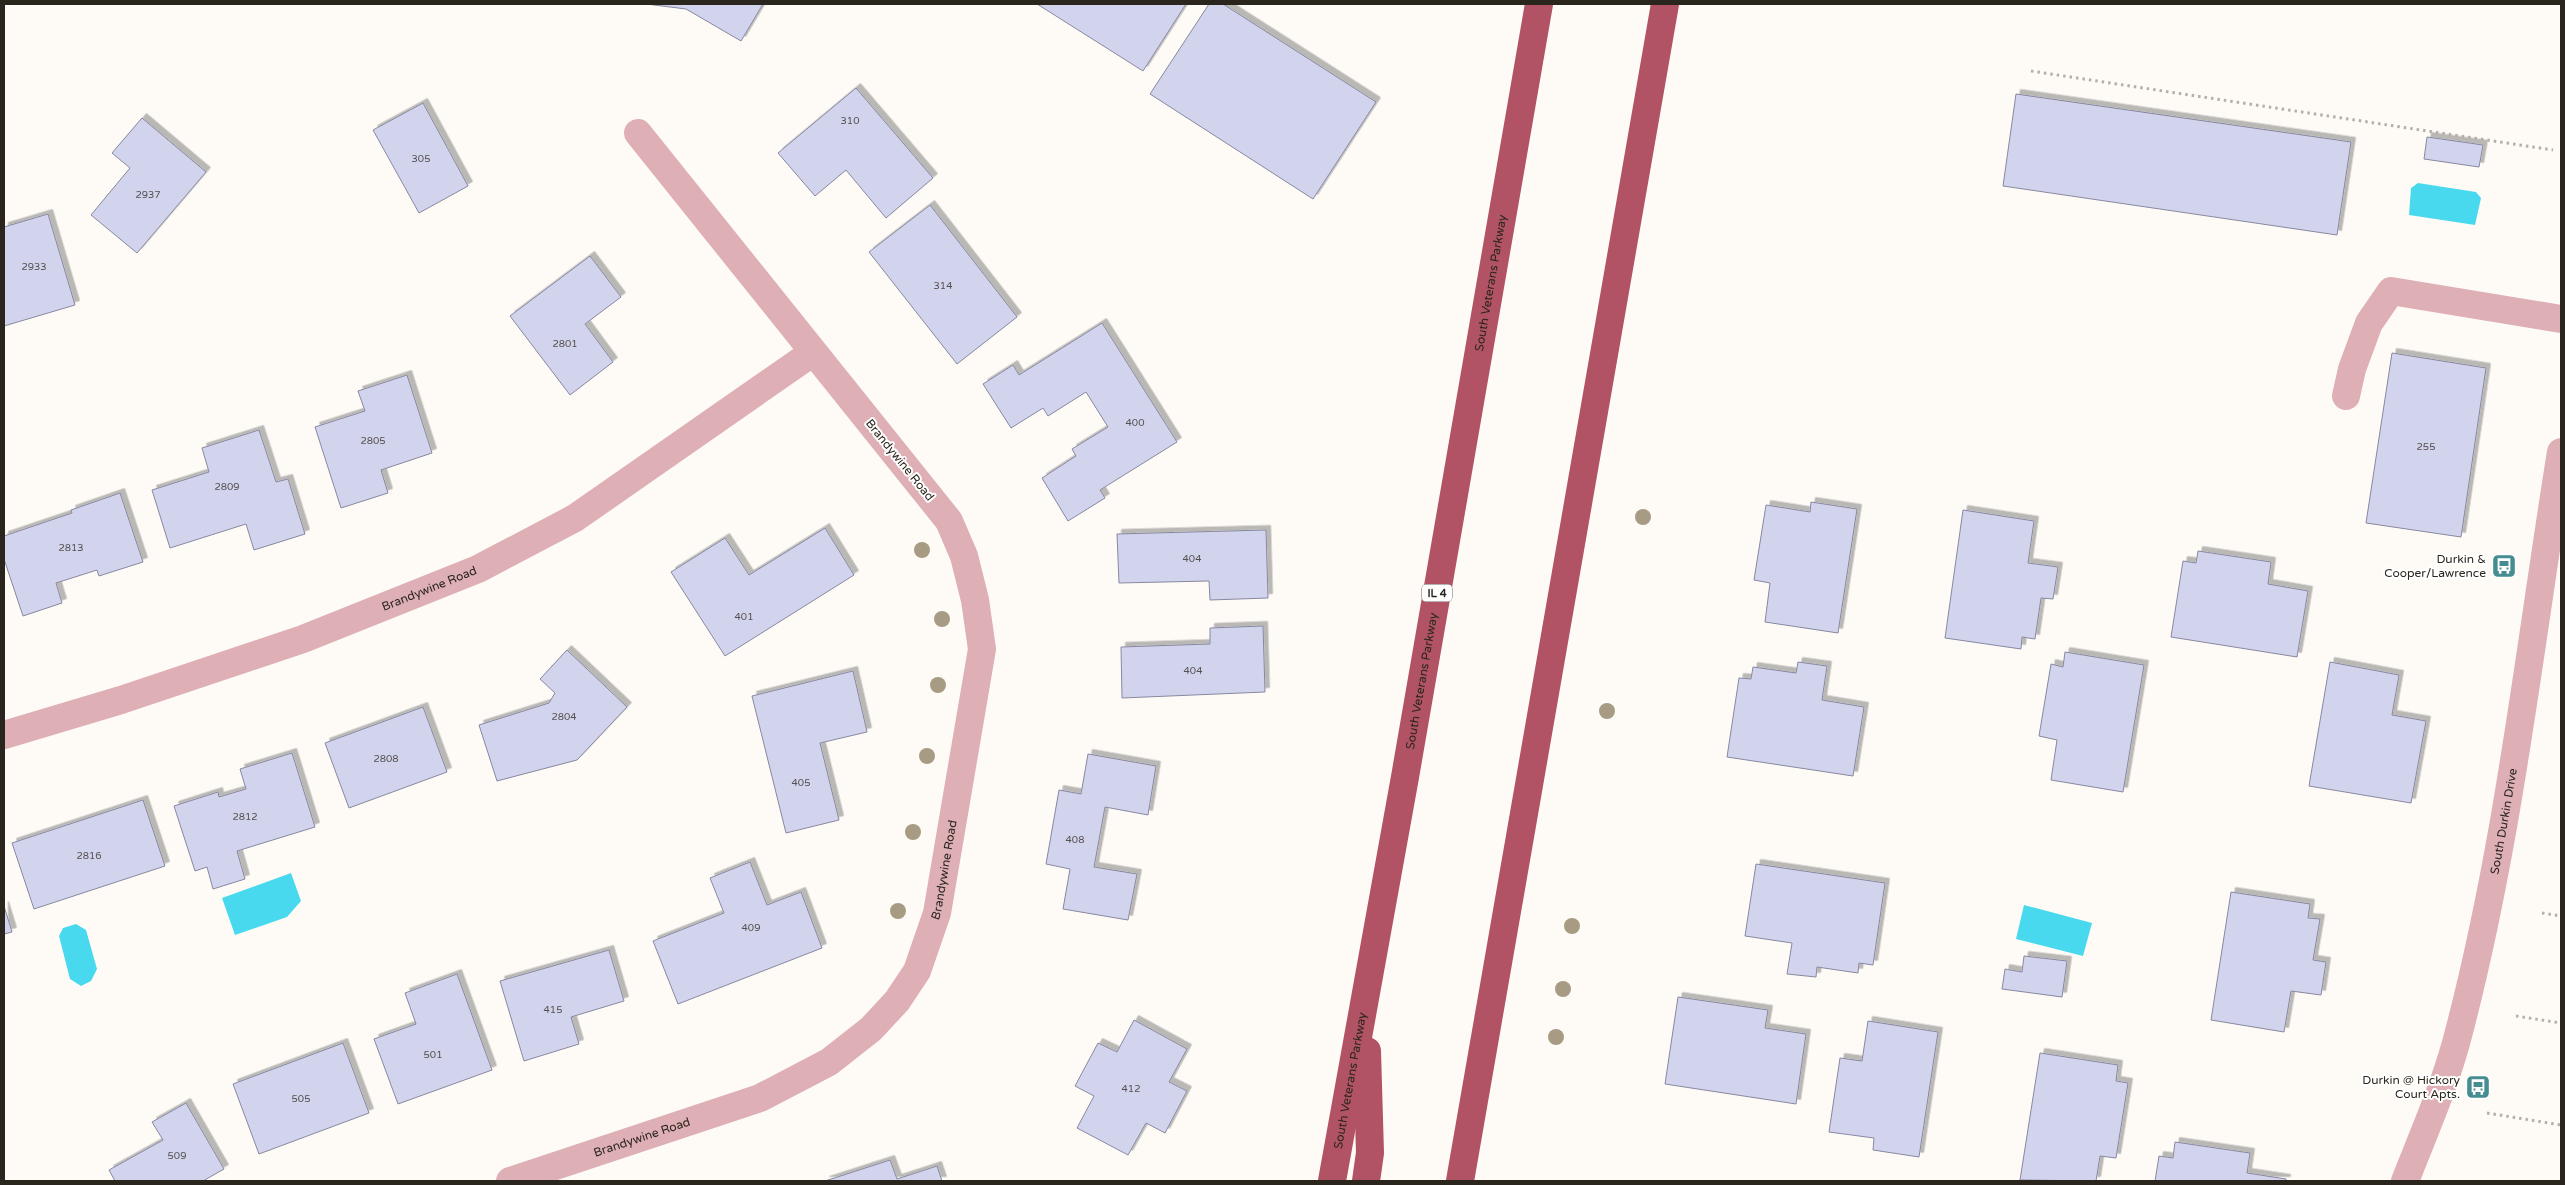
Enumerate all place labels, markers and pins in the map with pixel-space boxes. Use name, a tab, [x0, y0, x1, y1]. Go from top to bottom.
place label: Durkin & Cooper/Lawrence	[2384, 552, 2486, 580]
bus stop icon: Durkin & Cooper/Lawrence	[2491, 553, 2517, 579]
place label: Durkin @ Hickory Court Apts.	[2362, 1073, 2461, 1101]
bus stop icon: Durkin @ Hickory Court Apts.	[2465, 1074, 2491, 1100]

